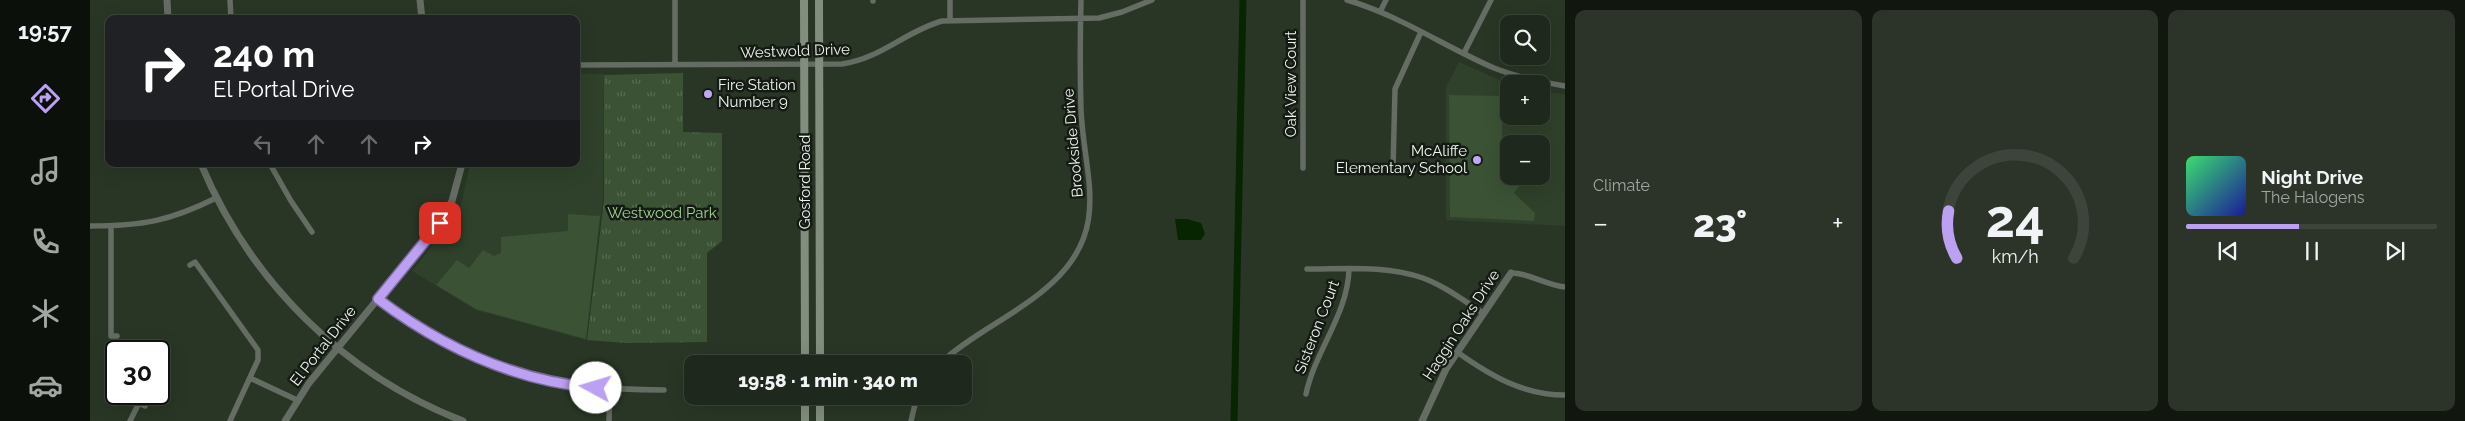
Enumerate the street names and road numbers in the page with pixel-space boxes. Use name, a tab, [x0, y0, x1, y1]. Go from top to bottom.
street label: Oak View Court	[1282, 31, 1300, 137]
street label: Westwold Drive	[740, 40, 850, 62]
street label: Brookside Drive	[1059, 88, 1087, 198]
street label: Gosford Road	[796, 135, 814, 229]
street label: Haggin Oaks Drive	[1419, 266, 1503, 383]
street label: Sisteron Court	[1291, 278, 1343, 376]
street label: El Portal Drive	[286, 302, 360, 390]

